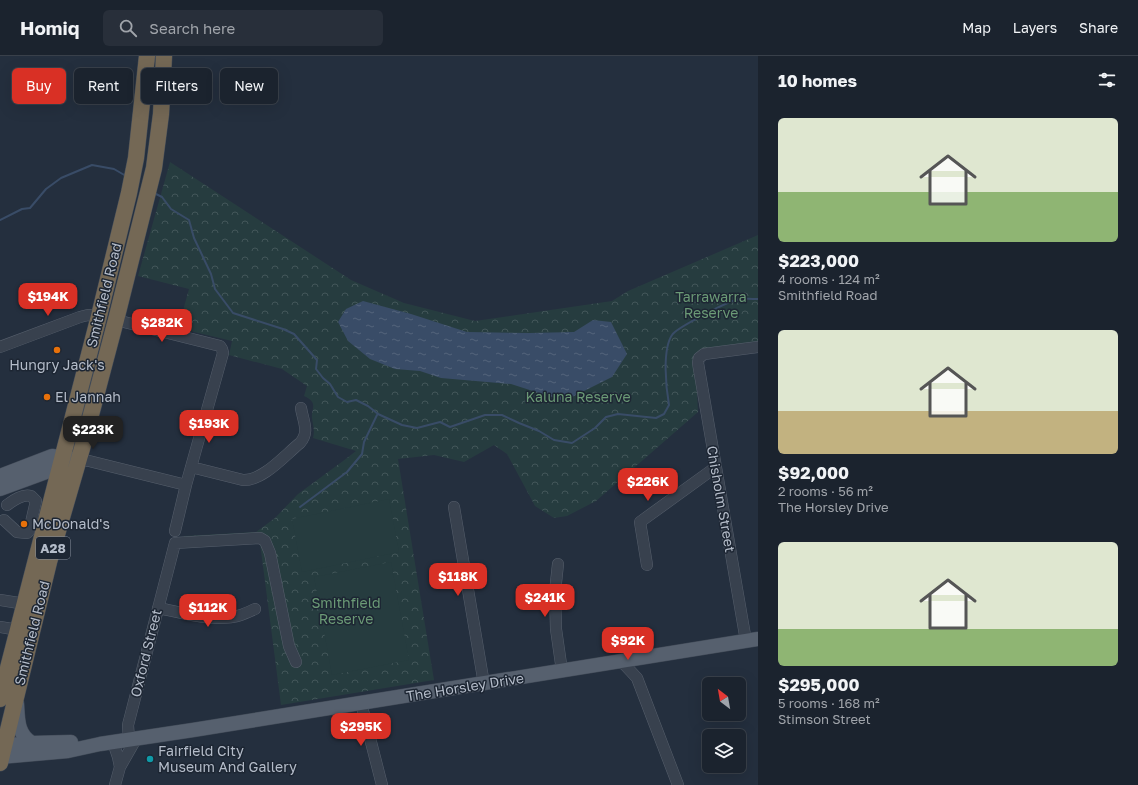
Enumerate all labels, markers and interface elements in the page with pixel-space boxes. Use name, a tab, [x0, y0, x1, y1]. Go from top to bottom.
search box	[103, 10, 383, 46]
text: Homiq	[20, 16, 79, 39]
icon: search	[117, 17, 139, 39]
text: Search here	[149, 19, 235, 37]
text: Map	[962, 19, 991, 36]
text: Layers	[1013, 19, 1057, 36]
text: Share	[1079, 19, 1118, 36]
chip: Buy	[12, 68, 66, 104]
chip: Rent	[74, 68, 133, 104]
chip: Filters	[141, 68, 212, 104]
chip: New	[220, 68, 278, 104]
icon: filters	[1096, 69, 1118, 91]
text: 10 homes	[778, 70, 857, 91]
icon: home	[912, 144, 984, 216]
street label: Smithfield Road	[82, 241, 125, 349]
text: $223,000	[778, 250, 859, 271]
text: 4 rooms · 124 m²	[778, 271, 880, 287]
pin: $194K	[20, 283, 76, 317]
text: Smithfield Road	[778, 287, 877, 303]
text: $194K	[27, 288, 69, 304]
park label: Tarrawarra Reserve	[675, 288, 747, 321]
pin: $282K	[134, 309, 190, 343]
text: $282K	[141, 314, 183, 330]
marker: Hungry Jack's	[52, 345, 62, 355]
place label: Hungry Jack's	[9, 356, 105, 373]
icon: home	[912, 356, 984, 428]
place label: El Jannah	[55, 388, 121, 405]
park label: Kaluna Reserve	[526, 388, 631, 405]
marker: El Jannah	[42, 392, 52, 402]
pin: $193K	[181, 410, 237, 444]
text: $193K	[188, 415, 230, 431]
pin: $223K	[65, 416, 121, 450]
text: $223K	[72, 421, 114, 437]
street label: Chisholm Street	[704, 444, 739, 554]
text: $92,000	[778, 462, 849, 483]
pin: $226K	[620, 468, 676, 502]
text: $226K	[627, 473, 669, 489]
text: 2 rooms · 56 m²	[778, 483, 873, 499]
text: The Horsley Drive	[778, 499, 889, 515]
place label: McDonald's	[32, 515, 110, 532]
marker: McDonald's	[19, 519, 29, 529]
road number: A28	[36, 537, 70, 559]
pin: $118K	[430, 563, 486, 597]
text: $118K	[438, 568, 478, 584]
icon: home	[912, 568, 984, 640]
street label: Smithfield Road	[10, 579, 53, 687]
pin: $241K	[517, 584, 573, 618]
text: $241K	[525, 589, 565, 605]
pin: $112K	[180, 594, 236, 628]
park label: Smithfield Reserve	[311, 594, 381, 627]
text: $112K	[188, 599, 228, 615]
street label: Oxford Street	[126, 607, 165, 699]
pin: $92K	[604, 627, 652, 661]
text: $92K	[611, 632, 645, 648]
street label: The Horsley Drive	[405, 669, 525, 704]
text: $295,000	[778, 674, 860, 695]
north arrow	[702, 677, 746, 721]
map controls	[702, 677, 746, 773]
text: 5 rooms · 168 m²	[778, 695, 880, 711]
text: Stimson Street	[778, 711, 871, 727]
pin: $295K	[333, 713, 389, 747]
text: $295K	[340, 718, 382, 734]
button: layers	[702, 729, 746, 773]
place label: Fairfield City Museum And Gallery	[158, 742, 297, 775]
marker: Fairfield City Museum And Gallery	[145, 754, 155, 764]

